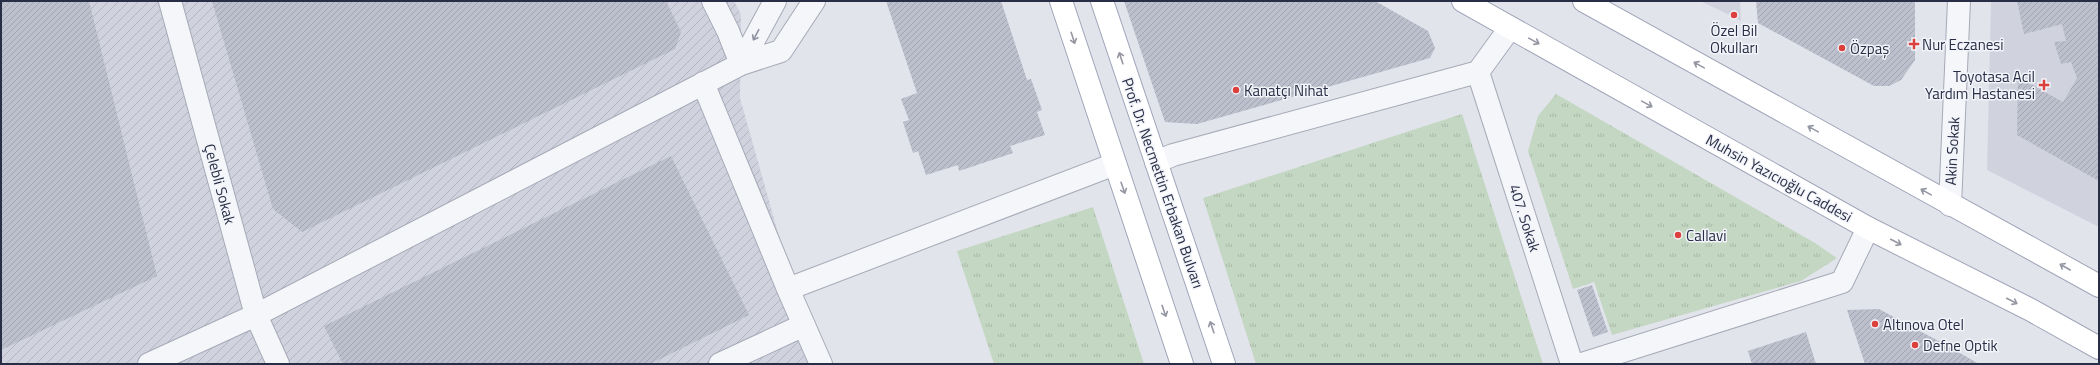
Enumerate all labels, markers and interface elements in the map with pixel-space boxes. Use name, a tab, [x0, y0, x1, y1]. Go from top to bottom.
marker: Özel Bil Okulları	[1729, 10, 1739, 20]
place label: Özel Bil Okulları	[1710, 19, 1758, 59]
one-way arrow	[752, 29, 760, 41]
one-way arrow	[1070, 31, 1077, 44]
place label: Nur Eczanesi	[1922, 33, 2004, 56]
place label: Özpaş	[1850, 37, 1889, 60]
one-way arrow	[1528, 38, 1540, 45]
marker: Nur Eczanesi	[1909, 39, 1919, 49]
marker: Özpaş	[1837, 43, 1847, 53]
one-way arrow	[1117, 52, 1124, 65]
one-way arrow	[1693, 61, 1705, 69]
place label: Toyotasa Acil Yardım Hastanesi	[1925, 65, 2035, 105]
street label: Prof. Dr. Necmettin Erbakan Bulvarı	[1116, 75, 1210, 291]
place label: Kanatçı Nihat	[1244, 79, 1329, 102]
marker: Toyotasa Acil Yardım Hastanesi	[2038, 79, 2050, 91]
marker: Kanatçı Nihat	[1231, 85, 1241, 95]
one-way arrow	[1641, 101, 1653, 109]
street label: Akin Sokak	[1939, 116, 1965, 186]
one-way arrow	[1807, 124, 1819, 132]
street label: Muhsin Yazıcıoğlu Caddesi	[1701, 128, 1857, 228]
street label: Çelebli Sokak	[198, 141, 242, 227]
one-way arrow	[1120, 181, 1127, 194]
street label: 407. Sokak	[1503, 181, 1547, 255]
one-way arrow	[1920, 188, 1932, 195]
place label: Callavi	[1686, 224, 1727, 247]
marker: Callavi	[1673, 230, 1683, 240]
one-way arrow	[1890, 239, 1902, 246]
one-way arrow	[2059, 263, 2071, 270]
one-way arrow	[2005, 298, 2017, 305]
one-way arrow	[1161, 305, 1168, 318]
place label: Altınova Otel	[1883, 313, 1964, 336]
marker: Altınova Otel	[1870, 319, 1880, 329]
one-way arrow	[1208, 321, 1215, 334]
place label: Defne Optik	[1923, 334, 1998, 357]
marker: Defne Optik	[1910, 340, 1920, 350]

